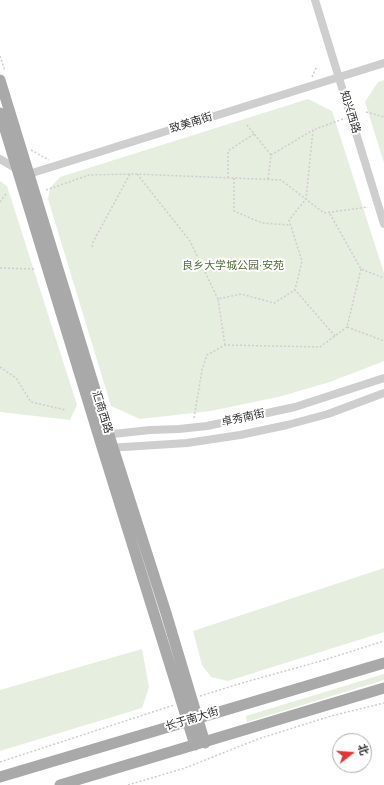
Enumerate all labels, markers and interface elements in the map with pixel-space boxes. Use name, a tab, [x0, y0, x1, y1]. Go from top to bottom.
street label: 知兴西路	[337, 89, 363, 135]
street label: 致美南街	[168, 110, 214, 136]
park label: 良乡大学城公园·安苑	[182, 259, 284, 273]
street label: 汇商西路	[89, 389, 115, 435]
street label: 卓秀南街	[220, 407, 266, 429]
street label: 长于南大街	[164, 705, 220, 733]
north arrow	[332, 733, 372, 773]
text: 北	[355, 742, 371, 757]

